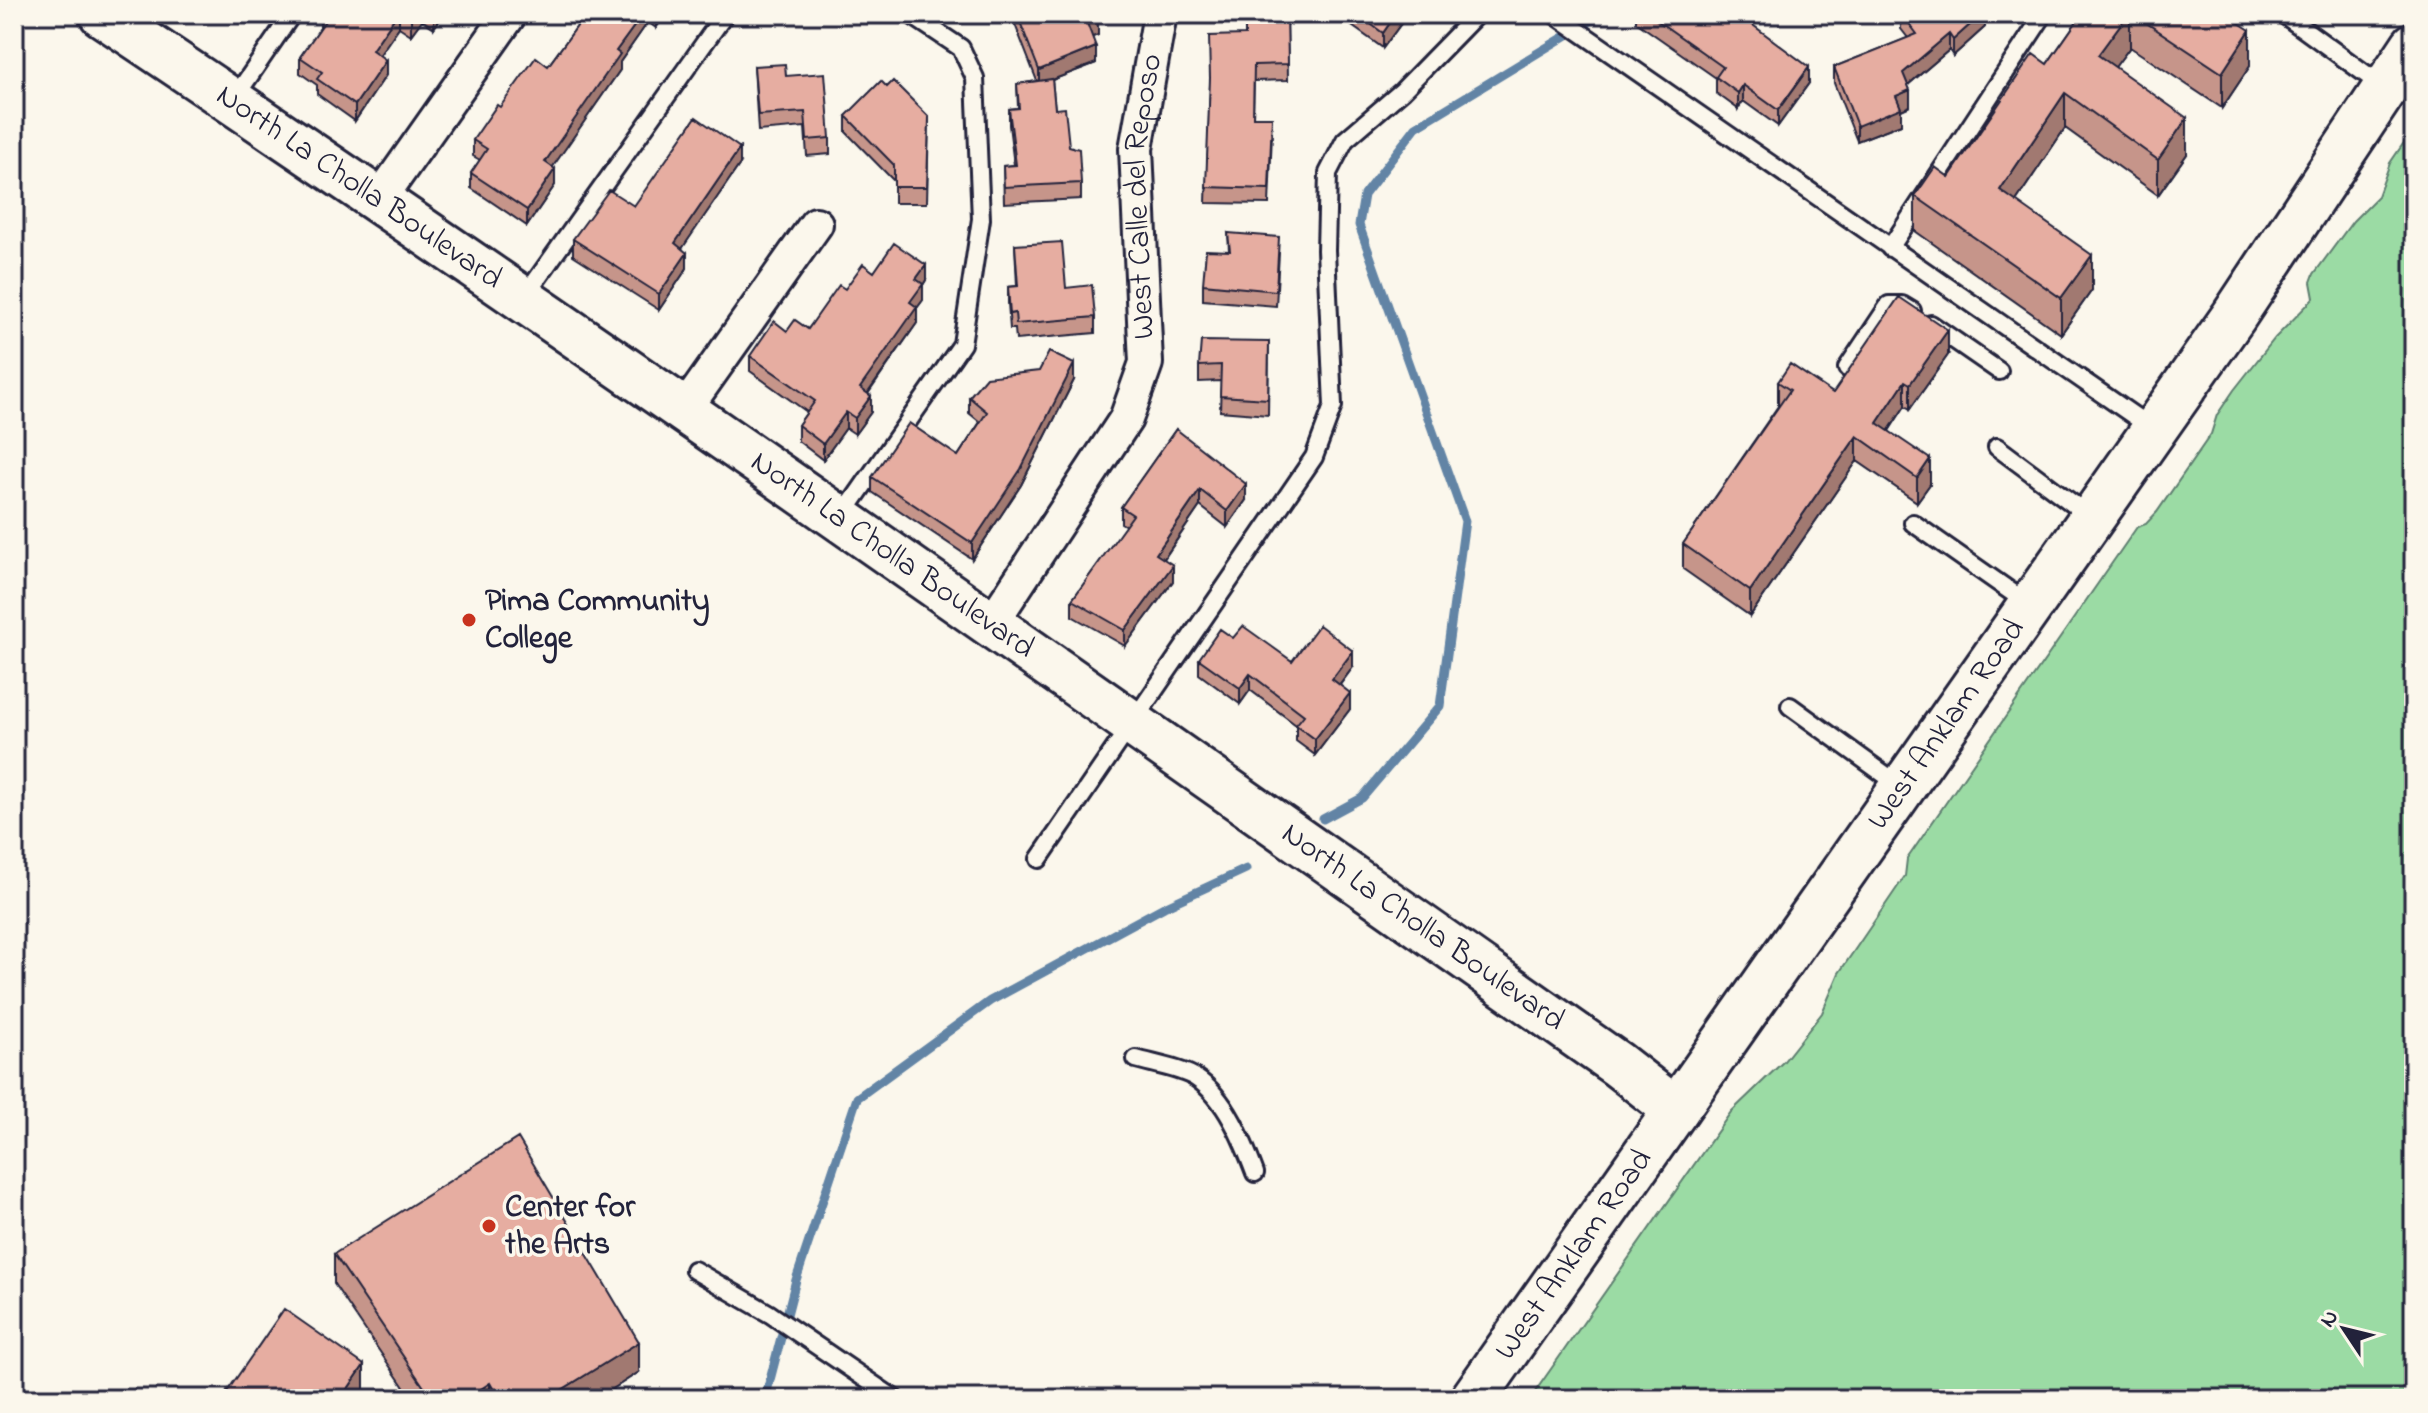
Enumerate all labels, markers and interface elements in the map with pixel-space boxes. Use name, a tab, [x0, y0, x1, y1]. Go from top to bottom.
street label: West Calle del Reposo	[1112, 50, 1176, 341]
street label: North La Cholla Boulevard	[206, 73, 512, 302]
street label: North La Cholla Boulevard	[740, 440, 1044, 671]
place label: Pima Community College	[485, 579, 710, 664]
street label: West Anklam Road	[1856, 609, 2038, 840]
marker: Pima Community College	[460, 611, 478, 629]
street label: North La Cholla Boulevard	[1271, 811, 1574, 1044]
street label: West Anklam Road	[1483, 1140, 1665, 1370]
place label: Center for the Arts	[504, 1185, 636, 1269]
marker: Center for the Arts	[480, 1217, 498, 1235]
north arrow	[2304, 1289, 2384, 1369]
text: N	[2313, 1304, 2347, 1335]

